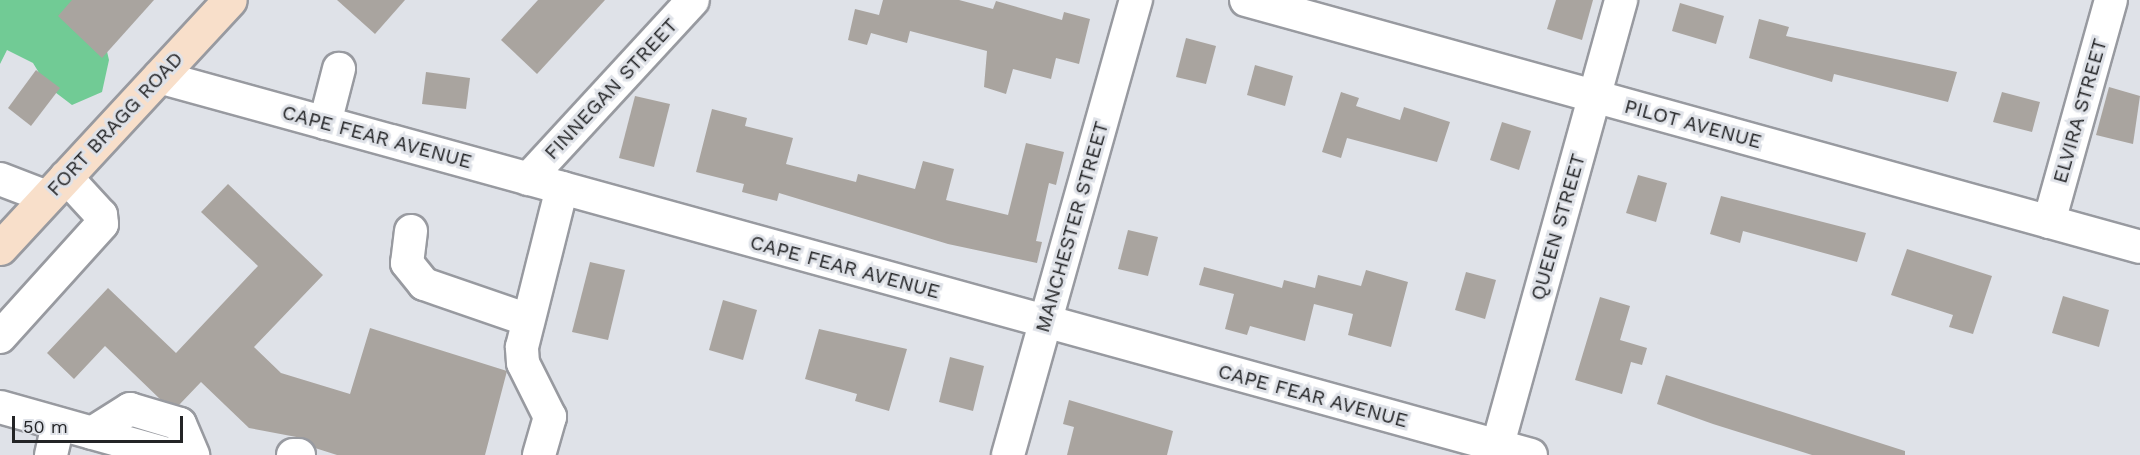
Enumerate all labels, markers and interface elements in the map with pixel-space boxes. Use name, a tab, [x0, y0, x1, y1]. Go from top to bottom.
street label: FINNEGAN STREET	[539, 13, 683, 165]
street label: ELVIRA STREET	[2048, 36, 2112, 186]
street label: FORT BRAGG ROAD	[42, 47, 188, 201]
street label: PILOT AVENUE	[1621, 94, 1765, 154]
street label: CAPE FEAR AVENUE	[279, 100, 475, 174]
street label: MANCHESTER STREET	[1030, 119, 1114, 335]
street label: QUEEN STREET	[1526, 151, 1590, 303]
street label: CAPE FEAR AVENUE	[747, 230, 943, 304]
street label: CAPE FEAR AVENUE	[1215, 359, 1411, 433]
scale bar	[15, 404, 186, 442]
text: 50 m	[23, 416, 68, 437]

